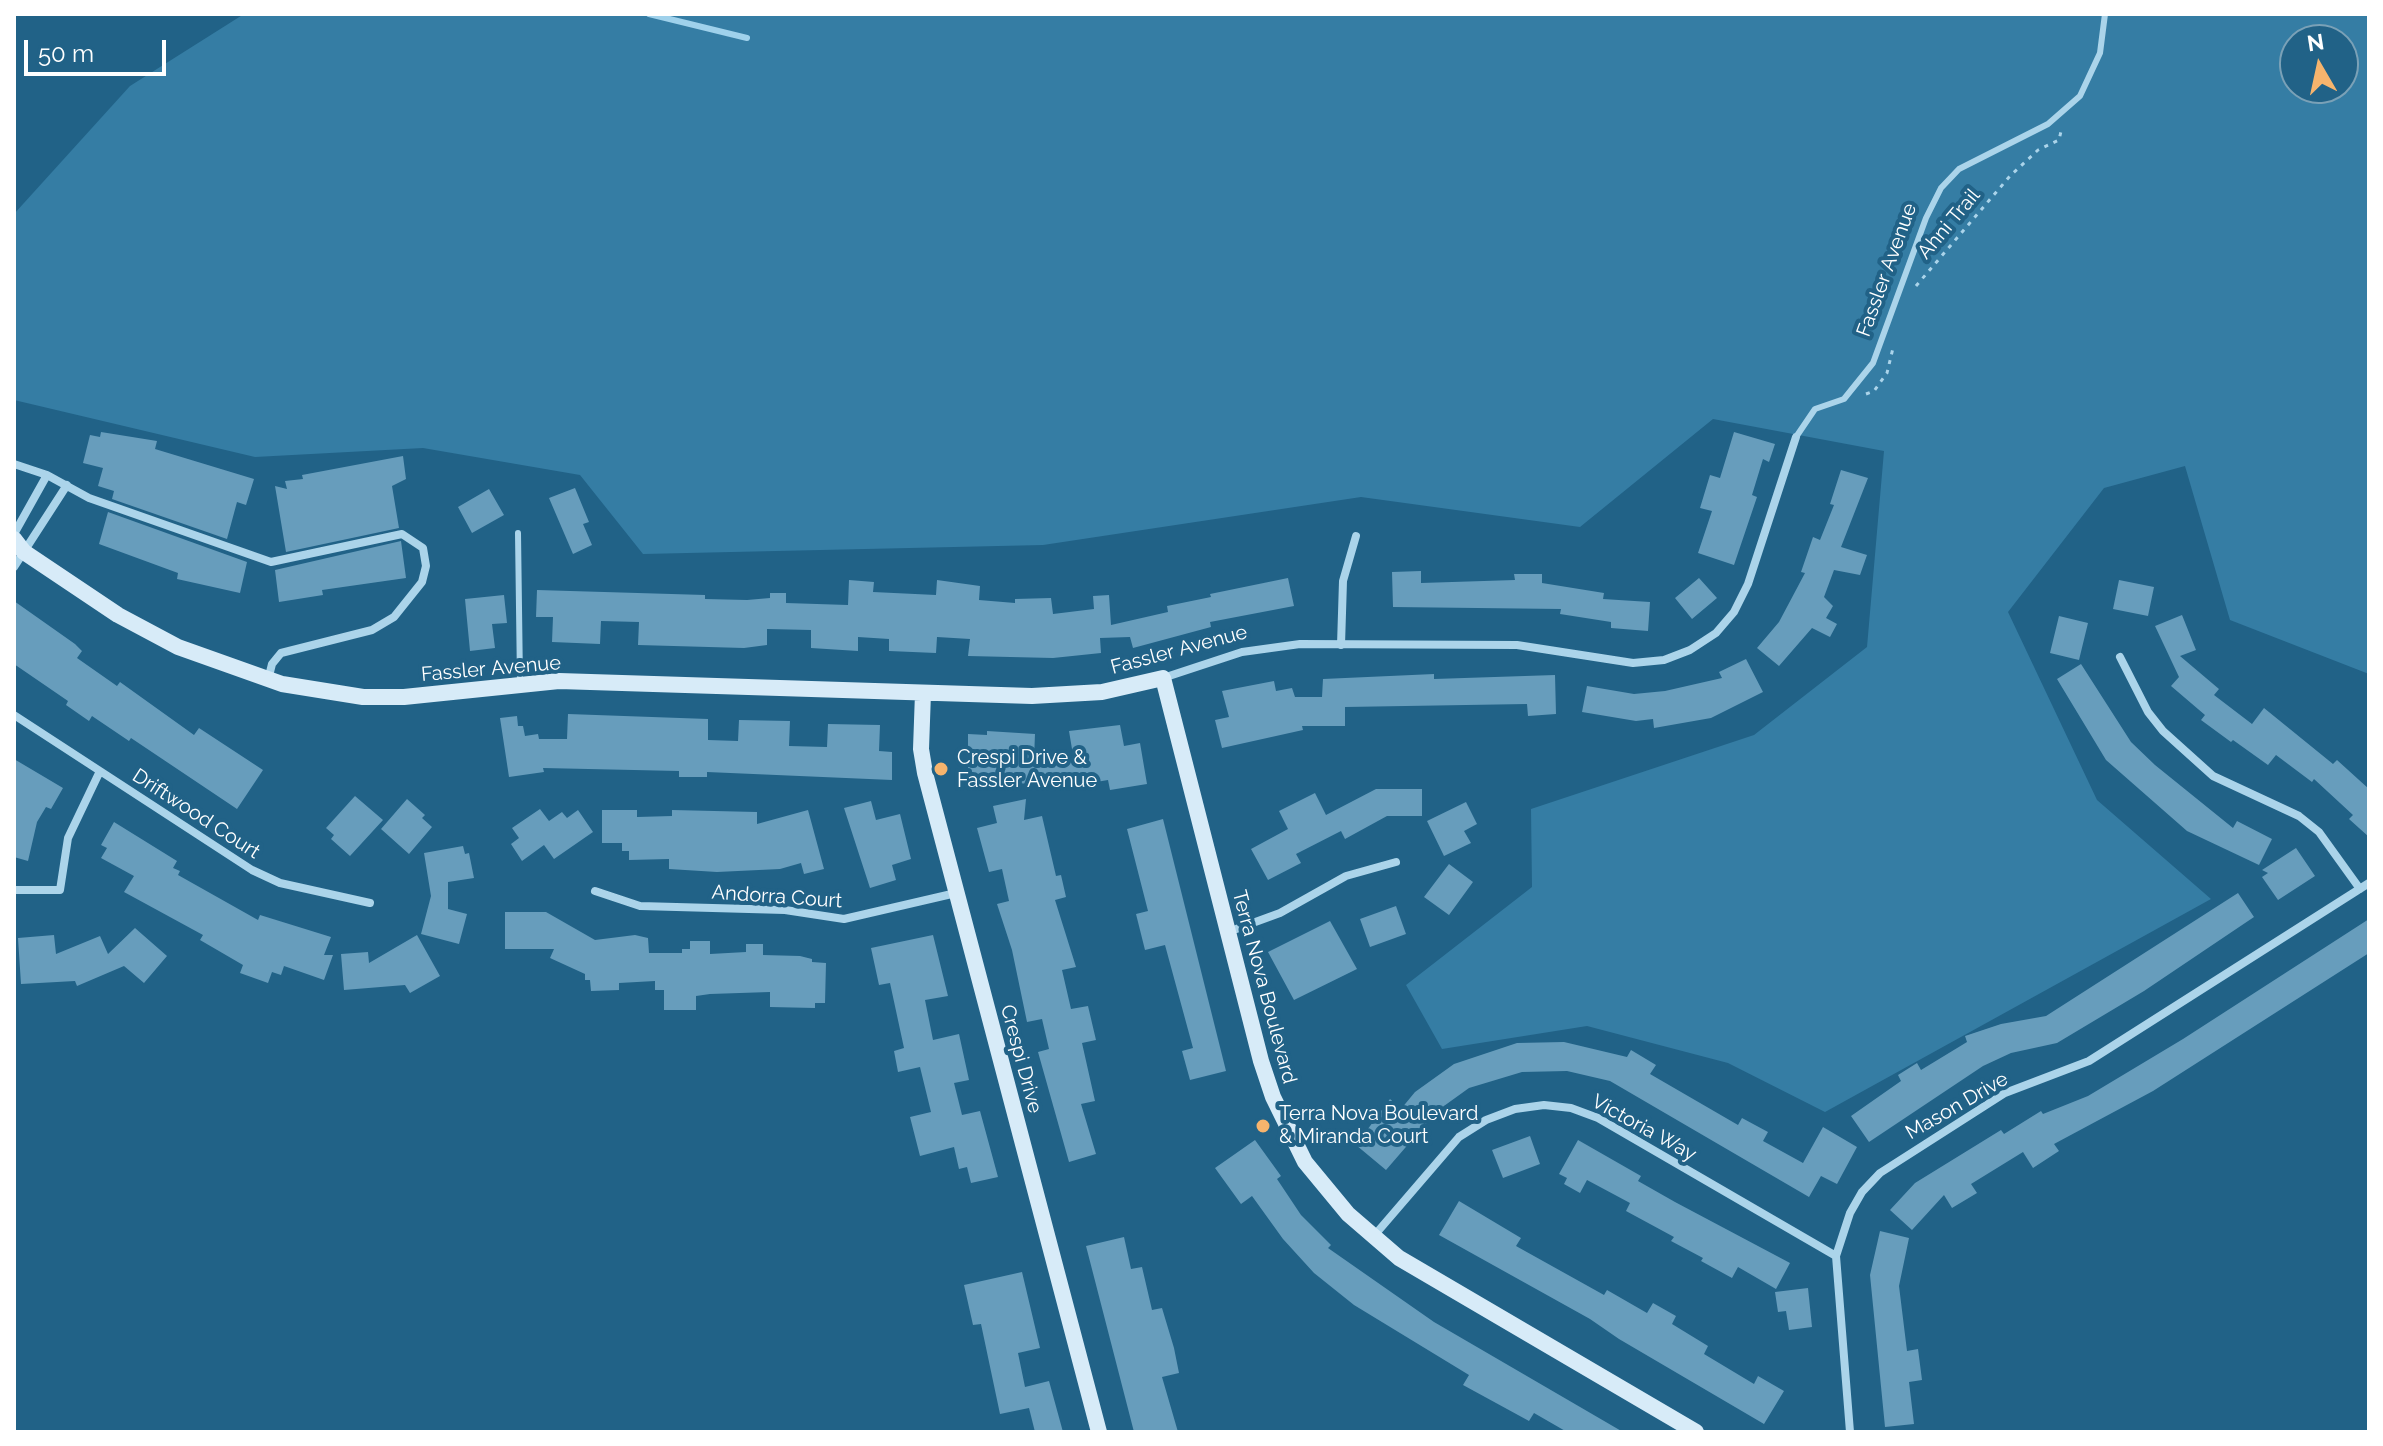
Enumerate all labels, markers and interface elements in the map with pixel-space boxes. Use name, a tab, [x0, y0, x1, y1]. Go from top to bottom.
scale bar	[28, 24, 170, 74]
north arrow	[2279, 24, 2359, 104]
text: N	[2305, 28, 2326, 56]
text: 50 m	[38, 39, 94, 68]
street label: Ahni Trail	[1913, 184, 1985, 264]
street label: Fassler Avenue	[1852, 200, 1922, 340]
street label: Fassler Avenue	[1108, 620, 1250, 680]
street label: Fassler Avenue	[420, 651, 562, 687]
place label: Crespi Drive & Fassler Avenue	[957, 746, 1097, 793]
marker: Crespi Drive & Fassler Avenue	[932, 760, 950, 778]
street label: Driftwood Court	[128, 764, 264, 864]
street label: Andorra Court	[711, 880, 843, 914]
street label: Terra Nova Boulevard	[1227, 888, 1301, 1086]
street label: Crespi Drive	[995, 1002, 1047, 1116]
street label: Mason Drive	[1901, 1067, 2013, 1145]
street label: Victoria Way	[1587, 1089, 1701, 1167]
place label: Terra Nova Boulevard & Miranda Court	[1279, 1102, 1478, 1149]
marker: Terra Nova Boulevard & Miranda Court	[1254, 1117, 1272, 1135]

